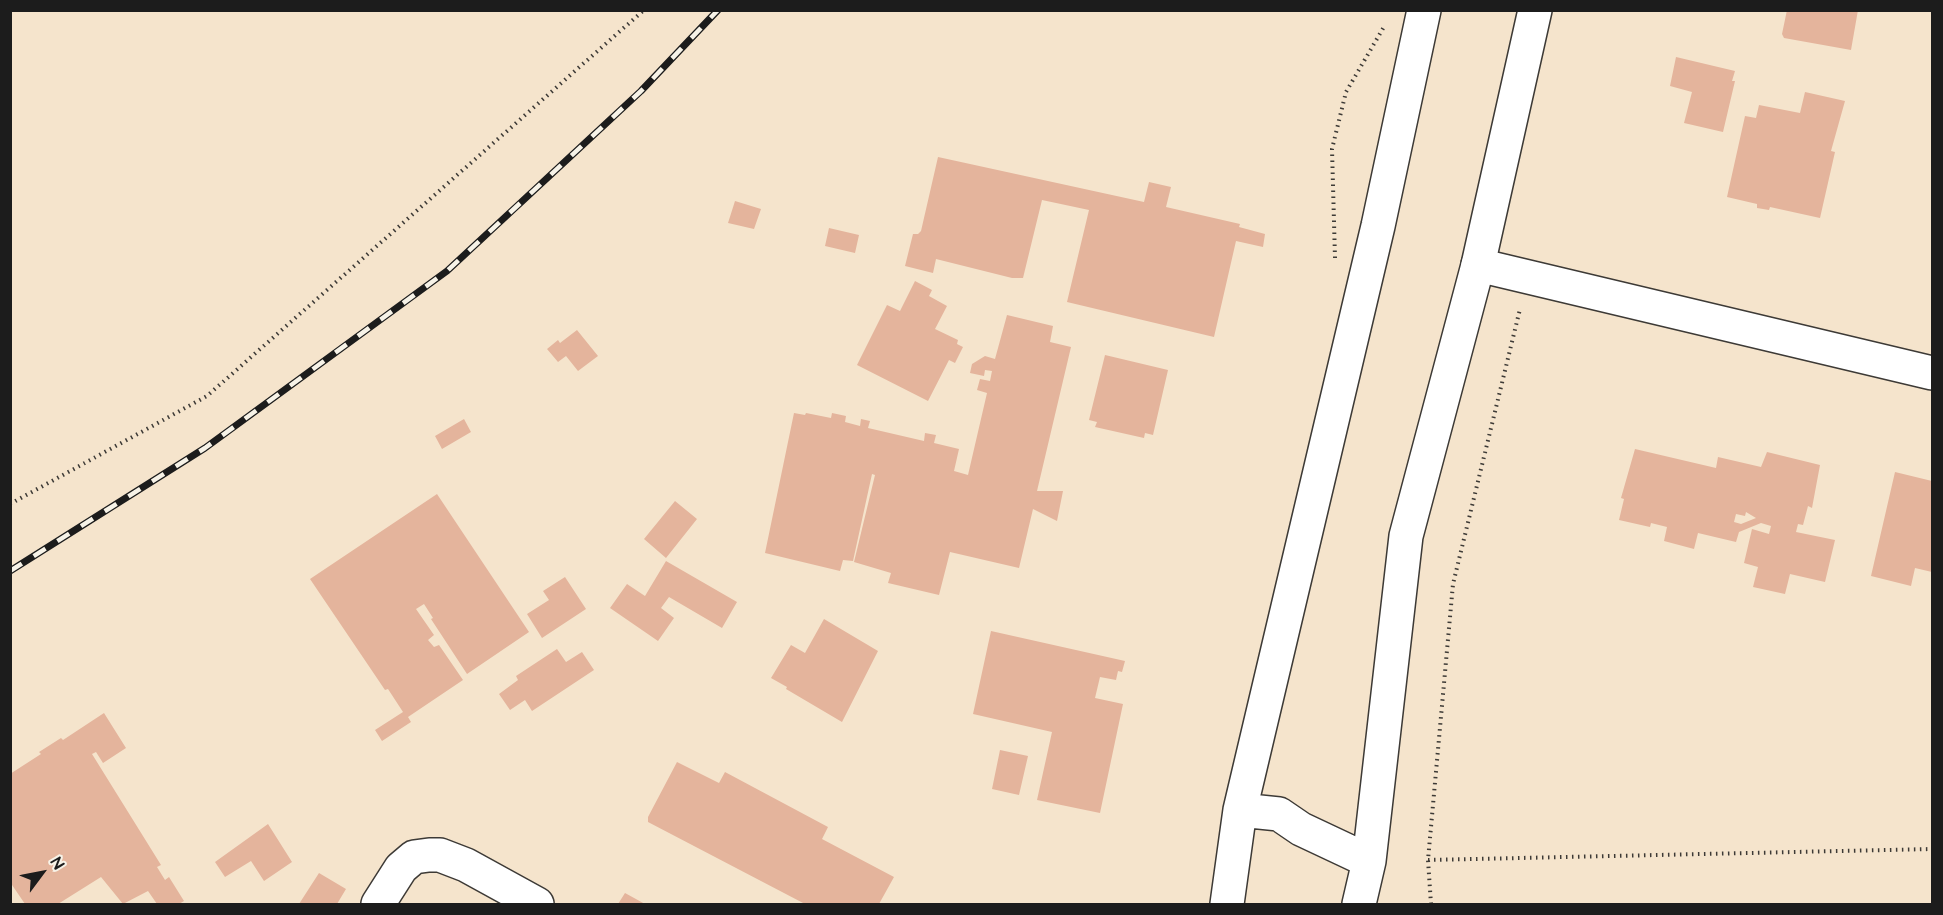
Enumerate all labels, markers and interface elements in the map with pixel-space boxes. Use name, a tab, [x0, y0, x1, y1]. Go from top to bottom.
north arrow	[12, 843, 72, 903]
text: N	[45, 853, 69, 874]

